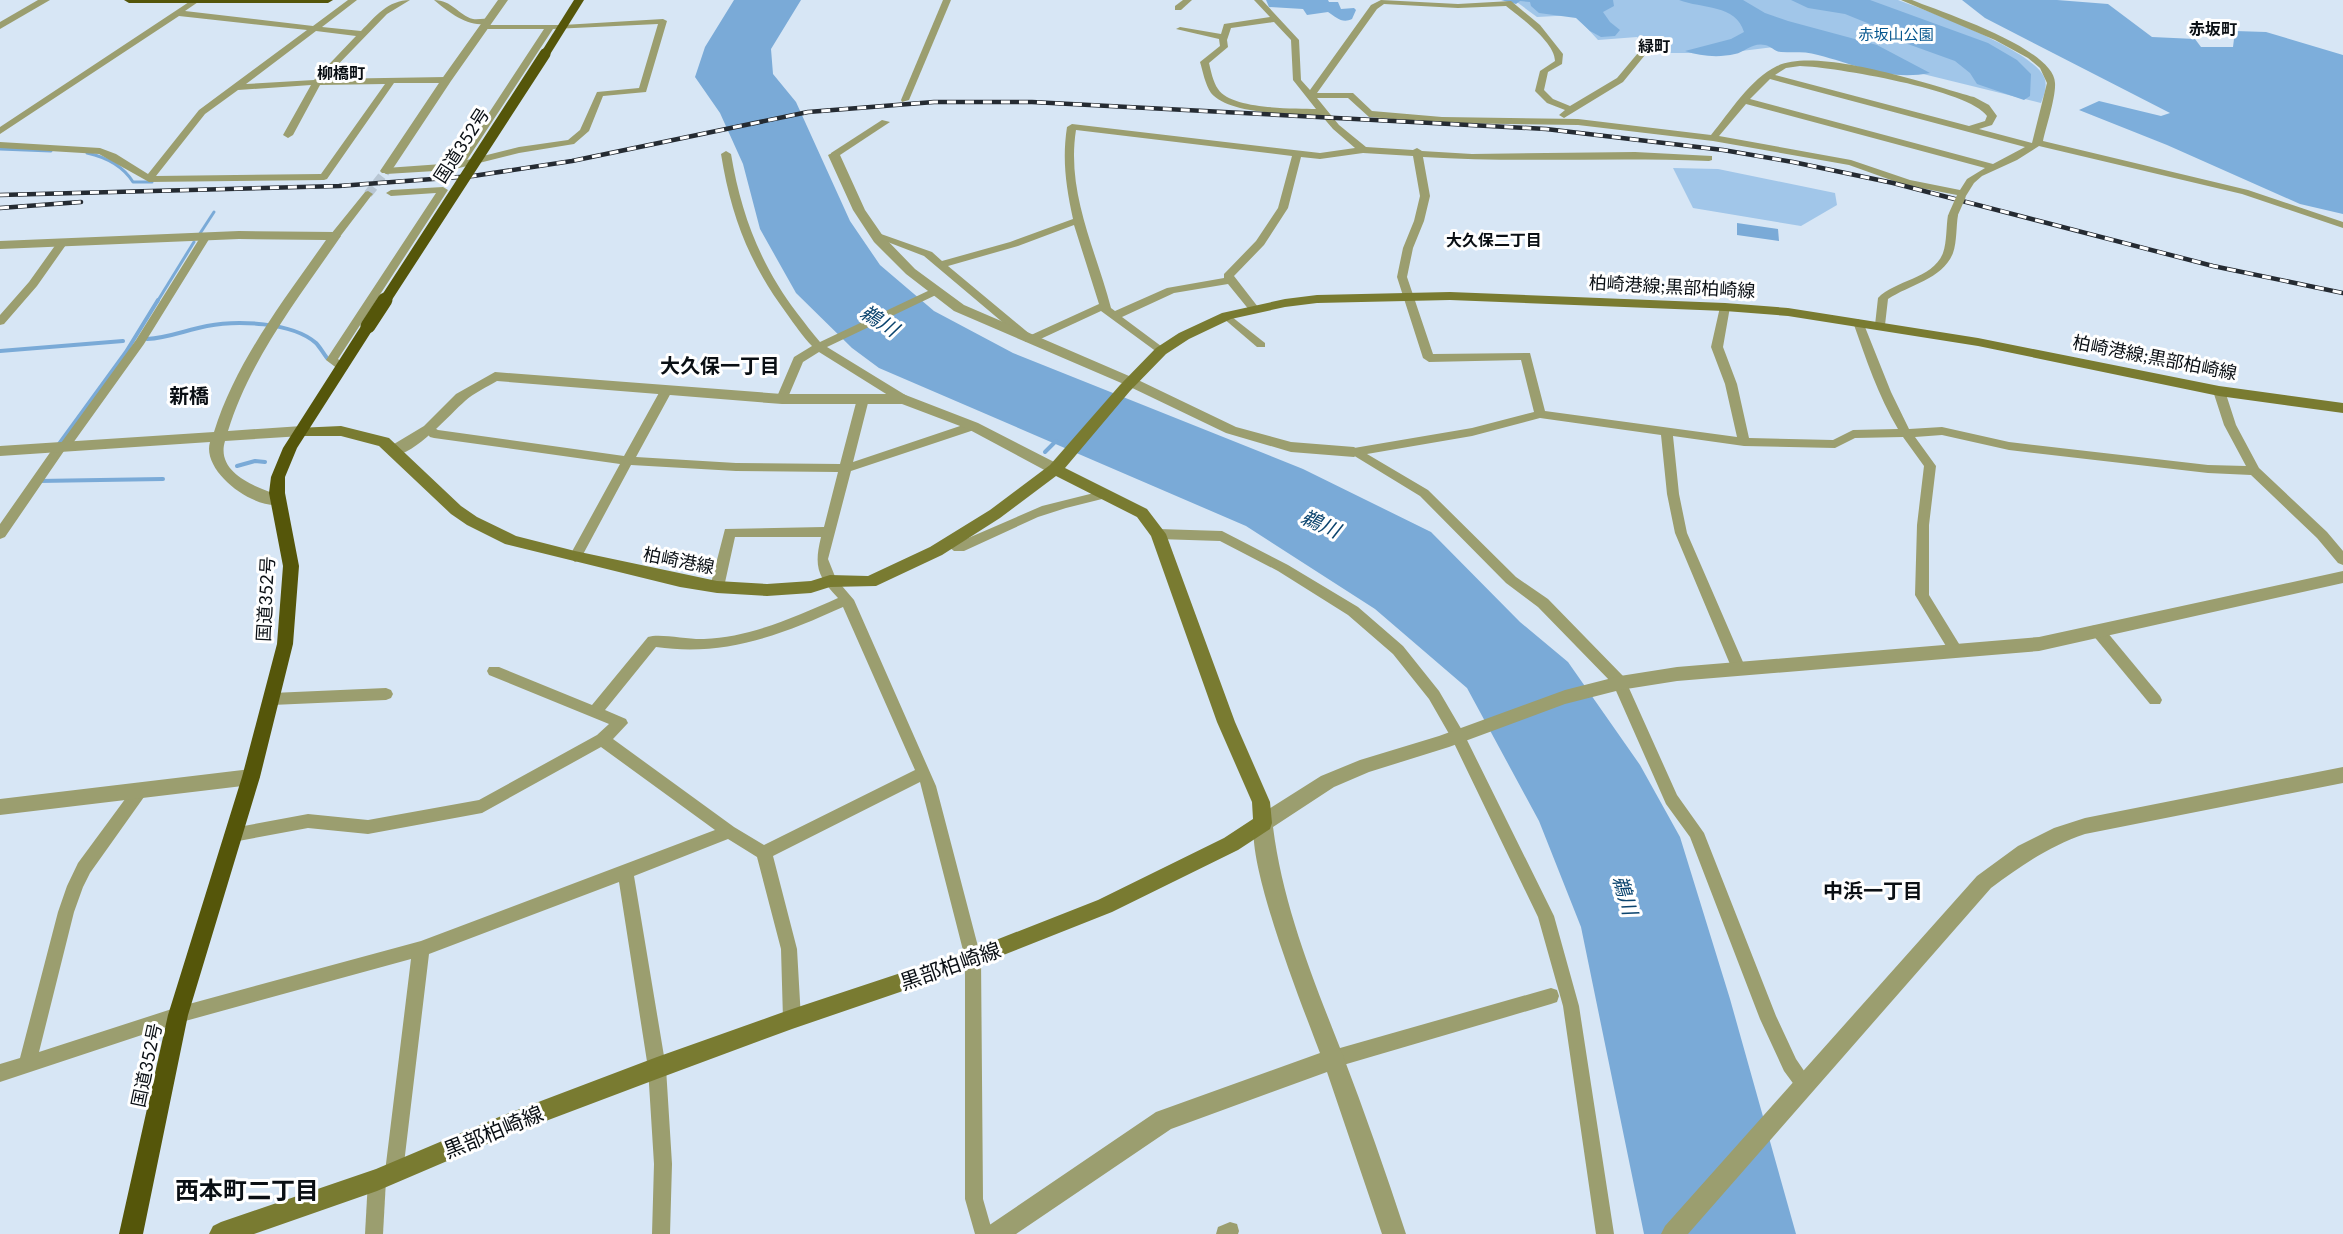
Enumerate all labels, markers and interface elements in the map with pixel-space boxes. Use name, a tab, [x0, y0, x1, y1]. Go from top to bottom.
district label: 赤坂町	[2189, 19, 2237, 38]
park label: 赤坂山公園	[1858, 25, 1934, 43]
district label: 緑町	[1638, 36, 1670, 55]
district label: 柳橋町	[317, 63, 365, 82]
street label: 国道352号	[429, 103, 493, 187]
district label: 大久保二丁目	[1446, 230, 1542, 249]
street label: 柏崎港線;黒部柏崎線	[1588, 271, 1756, 301]
water label: 鵜川	[857, 299, 905, 342]
street label: 柏崎港線;黒部柏崎線	[2071, 330, 2239, 384]
district label: 大久保一丁目	[660, 353, 780, 377]
district label: 新橋	[169, 383, 209, 407]
water label: 鵜川	[1298, 504, 1346, 543]
street label: 柏崎港線	[642, 542, 716, 578]
street label: 国道352号	[252, 556, 278, 642]
water label: 鵜川	[1609, 872, 1644, 920]
district label: 中浜一丁目	[1823, 878, 1923, 902]
street label: 黒部柏崎線	[896, 936, 1004, 994]
street label: 国道352号	[126, 1021, 166, 1109]
street label: 黒部柏崎線	[440, 1100, 546, 1162]
district label: 西本町二丁目	[175, 1175, 319, 1204]

